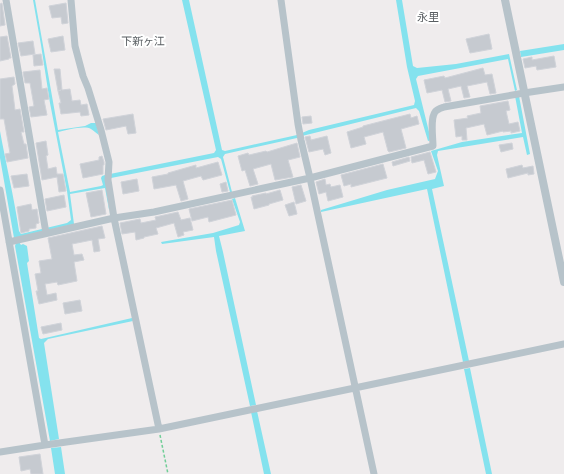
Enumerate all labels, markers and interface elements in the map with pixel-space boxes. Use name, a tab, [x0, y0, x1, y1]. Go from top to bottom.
district label: 永里	[417, 10, 439, 25]
district label: 下新ヶ江	[121, 34, 165, 49]

